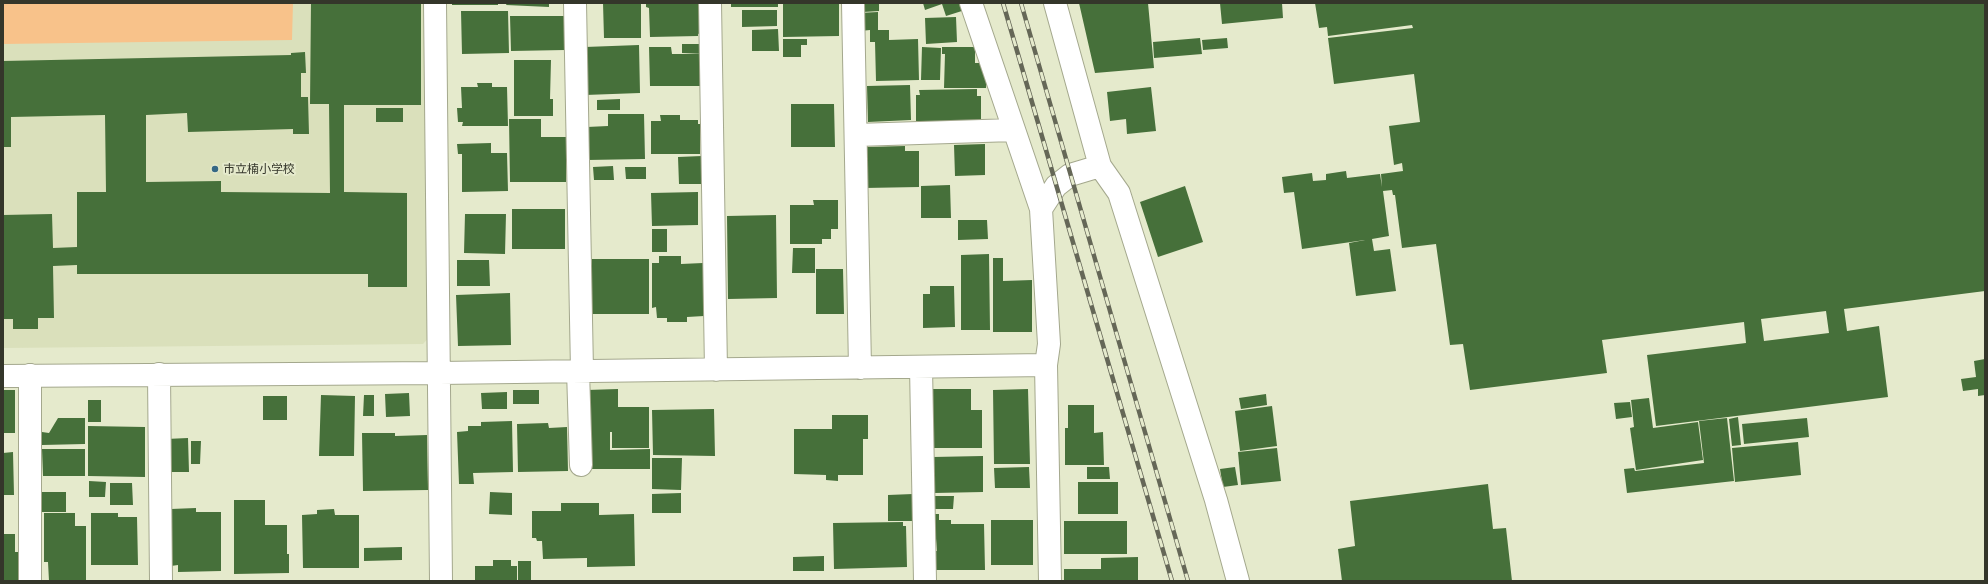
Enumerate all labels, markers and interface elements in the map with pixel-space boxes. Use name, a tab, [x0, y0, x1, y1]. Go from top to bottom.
place label: 市立楠小学校	[223, 162, 295, 176]
marker: 市立楠小学校	[210, 164, 220, 174]

